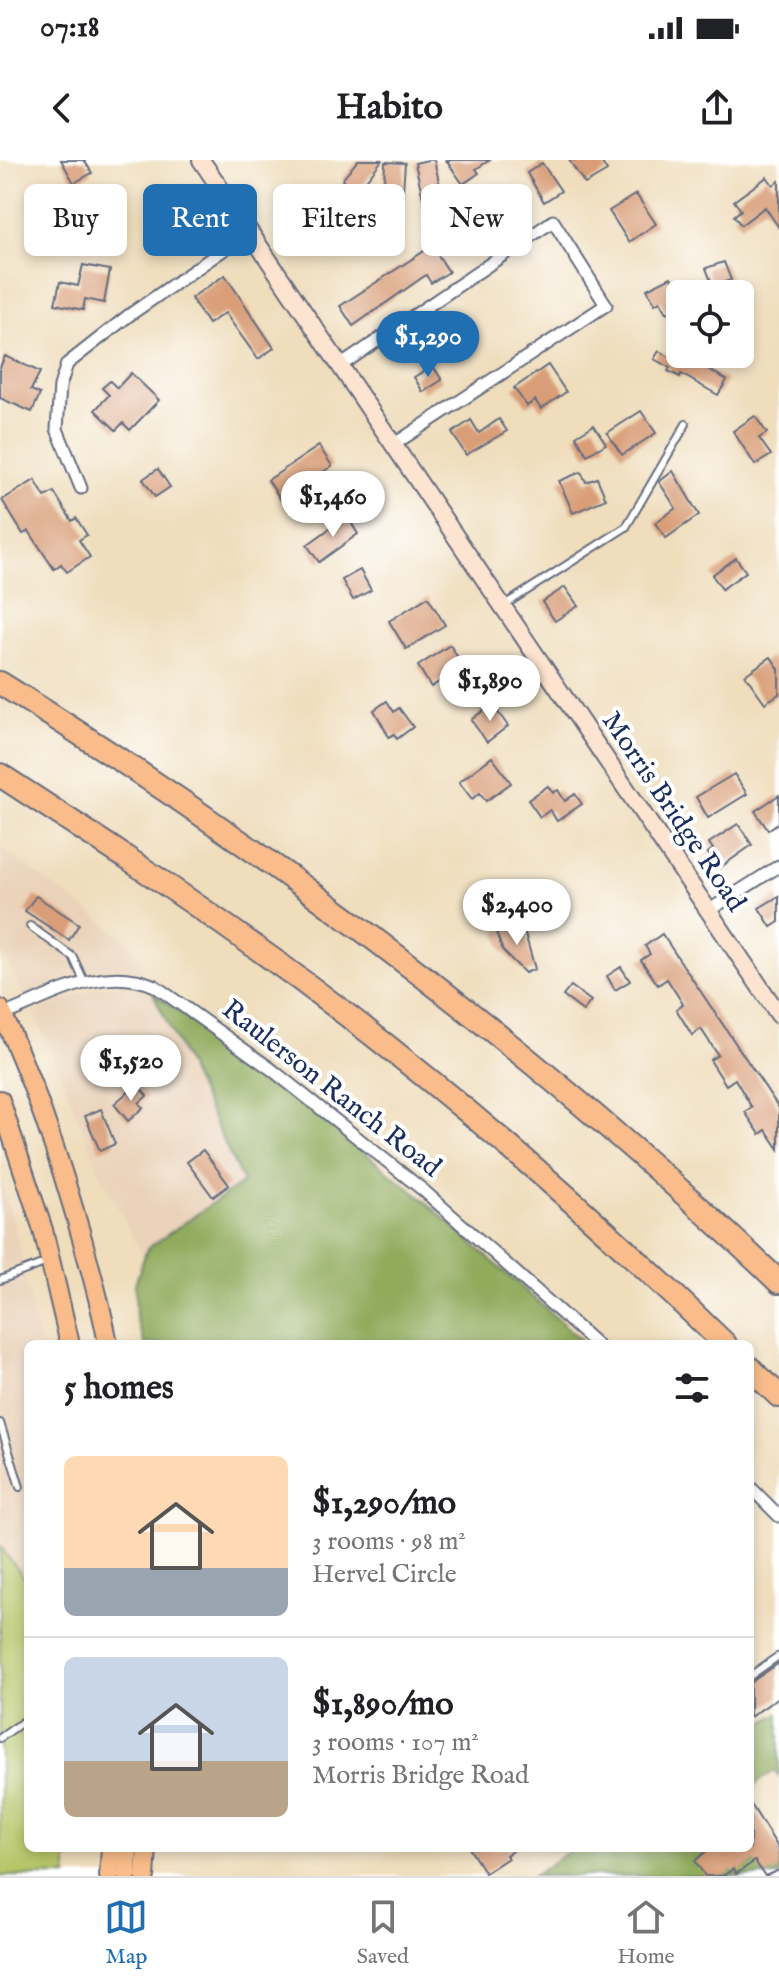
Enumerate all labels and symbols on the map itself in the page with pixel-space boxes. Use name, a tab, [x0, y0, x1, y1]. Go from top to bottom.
pin: $1,290	[363, 311, 493, 379]
pin: $1,460	[268, 471, 398, 539]
pin: $1,890	[425, 655, 555, 723]
street label: Morris Bridge Road	[593, 705, 753, 919]
pin: $2,400	[452, 879, 582, 947]
street label: Raulerson Ranch Road	[214, 992, 448, 1186]
pin: $1,520	[66, 1035, 196, 1103]

